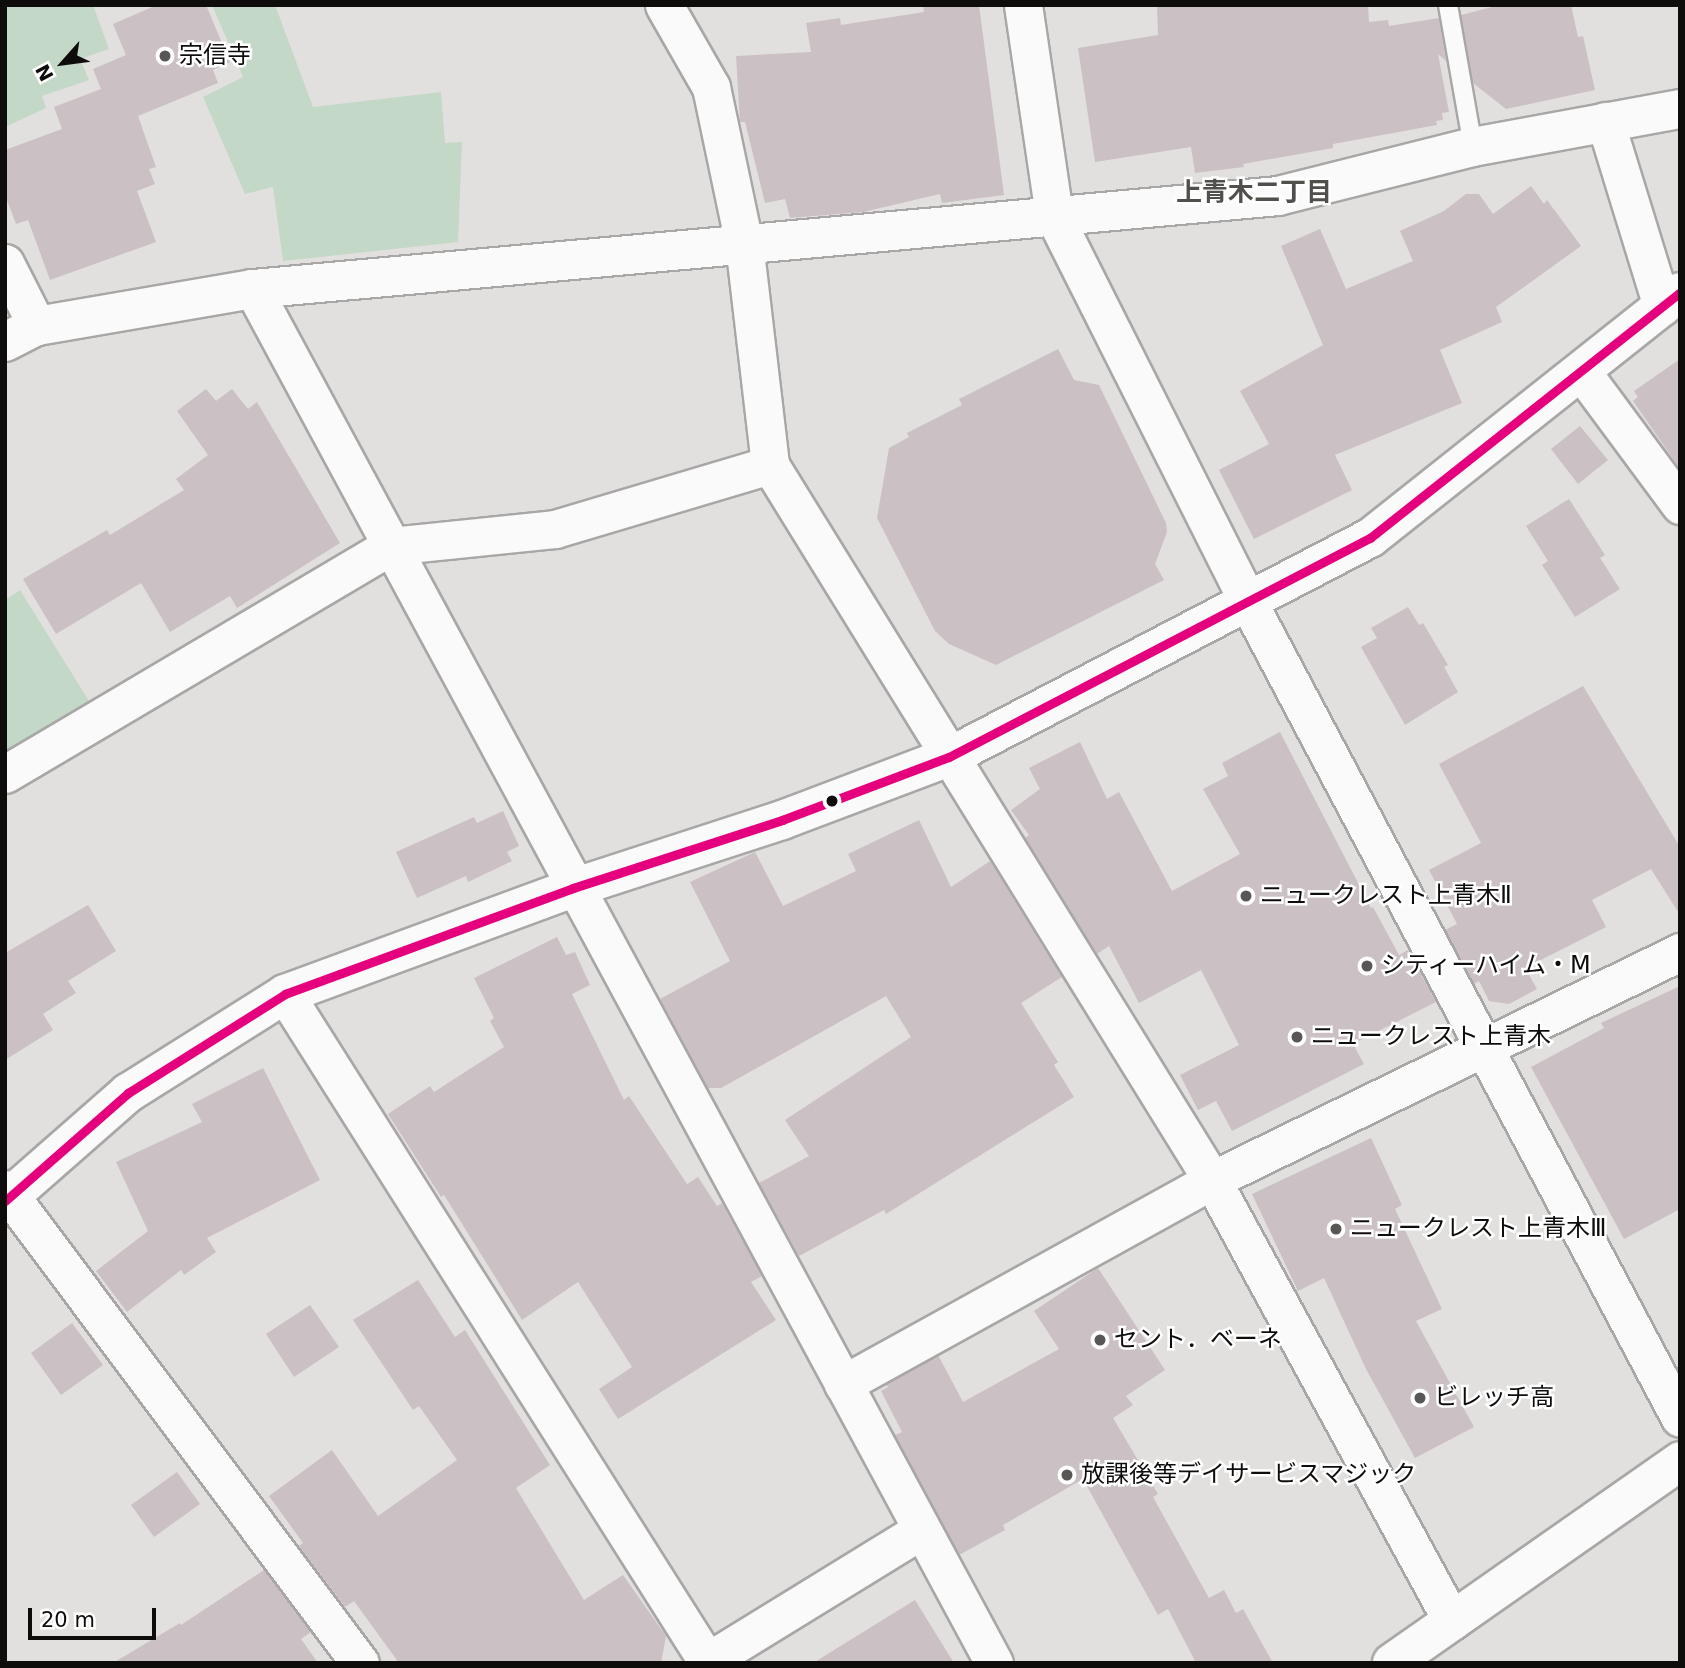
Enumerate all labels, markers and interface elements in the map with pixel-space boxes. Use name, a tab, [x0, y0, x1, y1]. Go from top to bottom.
north arrow	[28, 28, 98, 98]
place label: 宗信寺	[179, 42, 251, 70]
marker: 宗信寺	[157, 48, 173, 64]
text: N	[31, 61, 58, 85]
district label: 上青木二丁目	[1176, 177, 1332, 209]
unlabelled marker	[825, 794, 839, 808]
place label: ニュークレスト上青木Ⅱ	[1260, 882, 1512, 910]
marker: ニュークレスト上青木Ⅱ	[1238, 888, 1254, 904]
place label: シティーハイム・M	[1381, 952, 1594, 980]
marker: シティーハイム・M	[1359, 958, 1375, 974]
place label: ニュークレスト上青木	[1311, 1023, 1551, 1051]
marker: ニュークレスト上青木	[1289, 1029, 1305, 1045]
place label: ニュークレスト上青木Ⅲ	[1350, 1215, 1607, 1243]
marker: ニュークレスト上青木Ⅲ	[1328, 1221, 1344, 1237]
place label: セント．ベーネ	[1114, 1326, 1282, 1354]
marker: セント．ベーネ	[1092, 1332, 1108, 1348]
place label: ビレッチ高	[1434, 1384, 1554, 1412]
marker: ビレッチ高	[1412, 1390, 1428, 1406]
place label: 放課後等デイサービスマジック	[1081, 1461, 1417, 1489]
marker: 放課後等デイサービスマジック	[1059, 1467, 1075, 1483]
scale bar	[32, 1594, 159, 1638]
text: 20 m	[41, 1608, 95, 1632]

